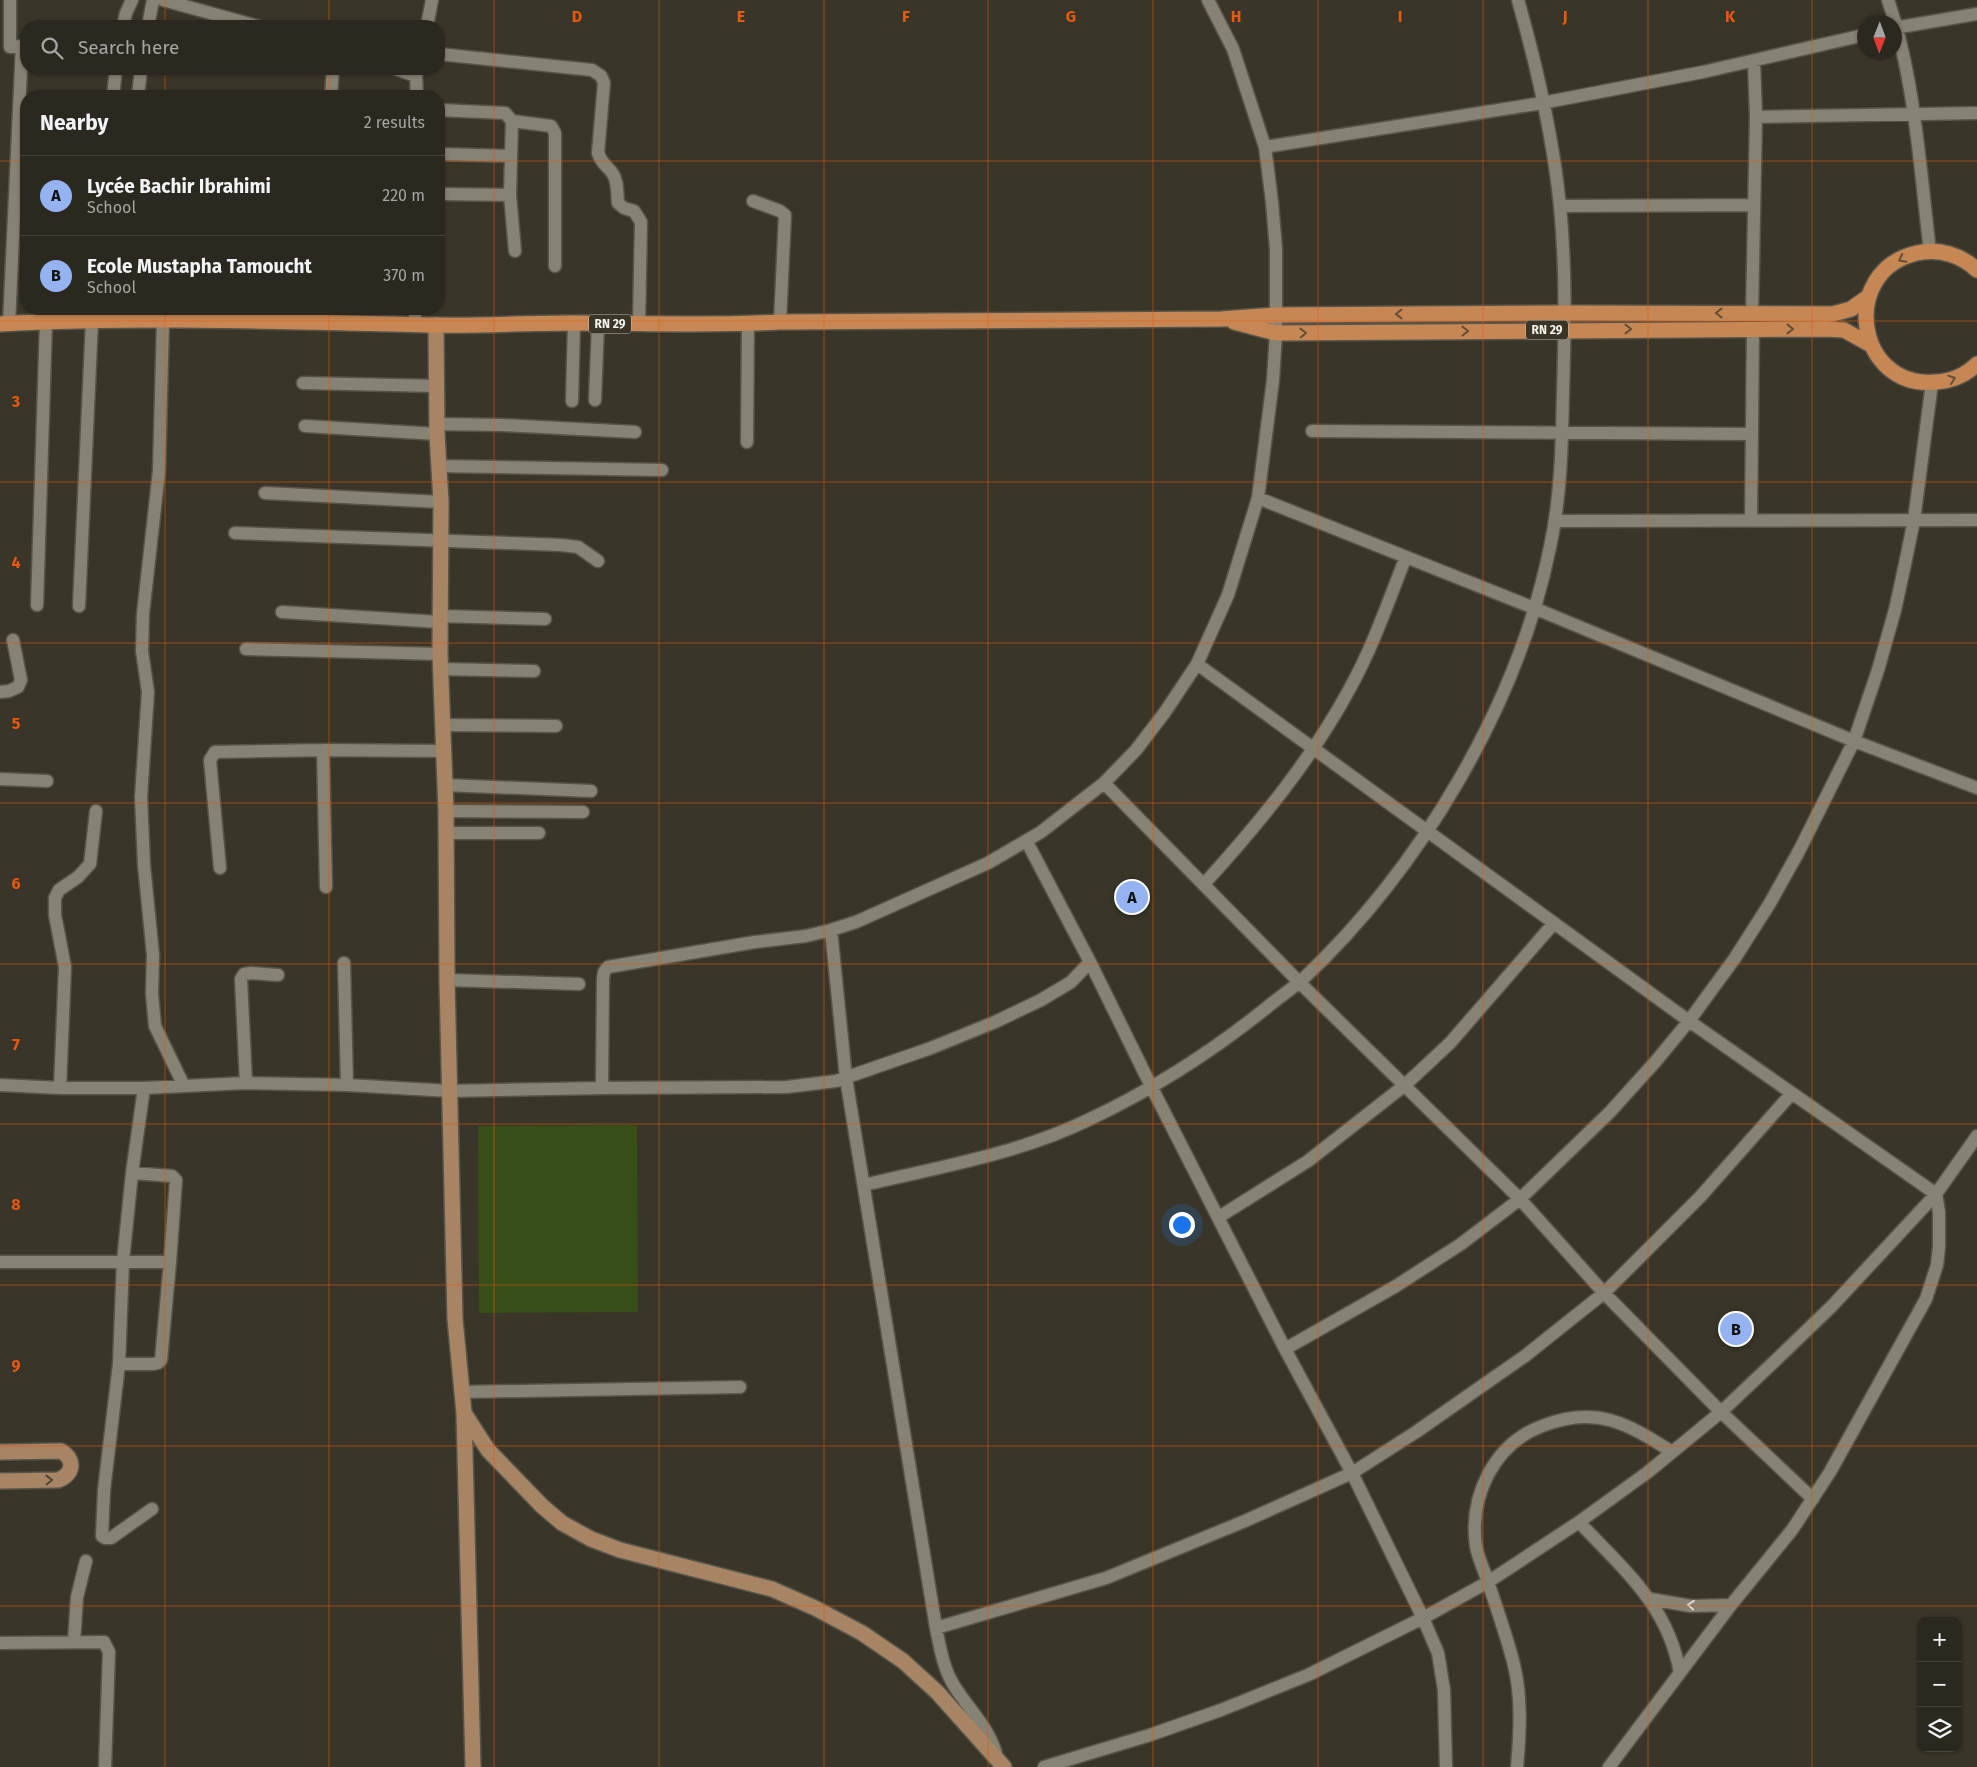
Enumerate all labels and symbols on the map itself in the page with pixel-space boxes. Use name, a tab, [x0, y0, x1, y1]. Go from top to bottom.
text: D	[572, 7, 582, 26]
text: E	[737, 7, 745, 26]
text: F	[902, 7, 910, 26]
text: G	[1066, 7, 1076, 26]
text: H	[1231, 7, 1241, 26]
text: I	[1398, 7, 1402, 26]
text: J	[1561, 7, 1568, 26]
text: K	[1725, 7, 1736, 26]
north arrow	[1857, 15, 1902, 60]
one-way arrow	[1898, 253, 1907, 263]
one-way arrow	[1714, 308, 1722, 318]
one-way arrow	[1395, 309, 1402, 319]
road number: RN 29	[589, 314, 631, 334]
road number: RN 29	[1526, 320, 1568, 340]
one-way arrow	[1624, 324, 1632, 334]
one-way arrow	[1786, 324, 1794, 334]
one-way arrow	[1462, 326, 1469, 336]
one-way arrow	[1299, 328, 1307, 338]
one-way arrow	[1947, 375, 1956, 385]
text: 3	[11, 392, 20, 411]
text: 4	[11, 553, 21, 572]
text: 5	[12, 714, 21, 733]
text: 6	[11, 874, 21, 893]
pin: A	[1116, 878, 1148, 916]
text: 7	[12, 1035, 20, 1054]
text: 8	[11, 1195, 21, 1214]
your location	[1169, 1212, 1195, 1238]
pin: B	[1720, 1310, 1752, 1348]
text: 9	[12, 1356, 21, 1375]
one-way arrow	[45, 1475, 53, 1485]
one-way arrow	[1686, 1600, 1694, 1611]

